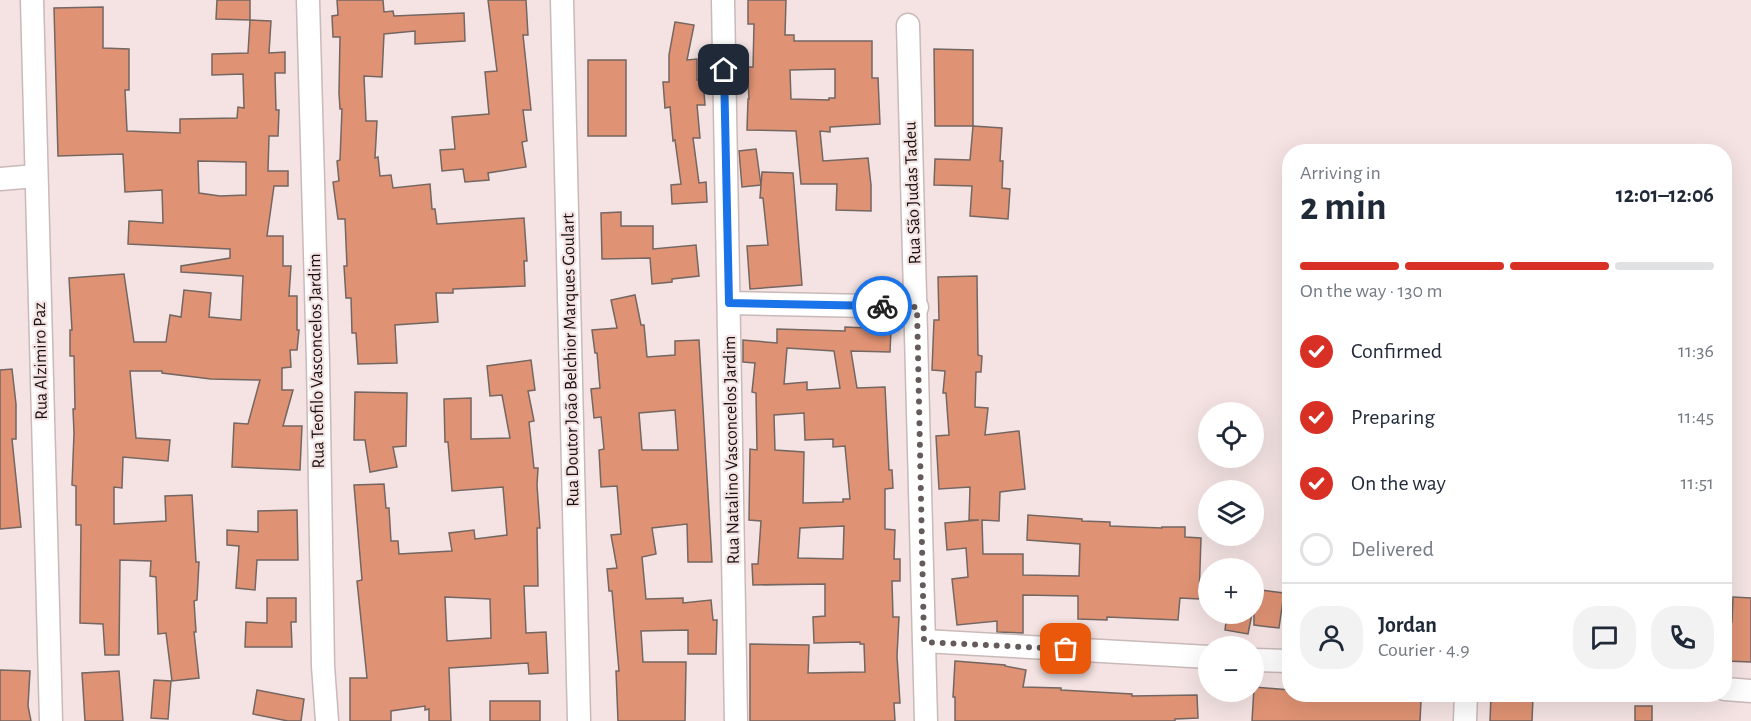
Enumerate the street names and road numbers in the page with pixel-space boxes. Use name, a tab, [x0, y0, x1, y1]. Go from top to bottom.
street label: Rua São Judas Tadeu	[902, 121, 924, 265]
street label: Rua Doutor João Belchior Marques Goulart	[559, 213, 583, 507]
street label: Rua Teofilo Vasconcelos Jardim	[306, 253, 328, 469]
street label: Rua Alzimiro Paz	[31, 302, 51, 420]
street label: Rua Natalino Vasconcelos Jardim	[721, 336, 743, 564]

